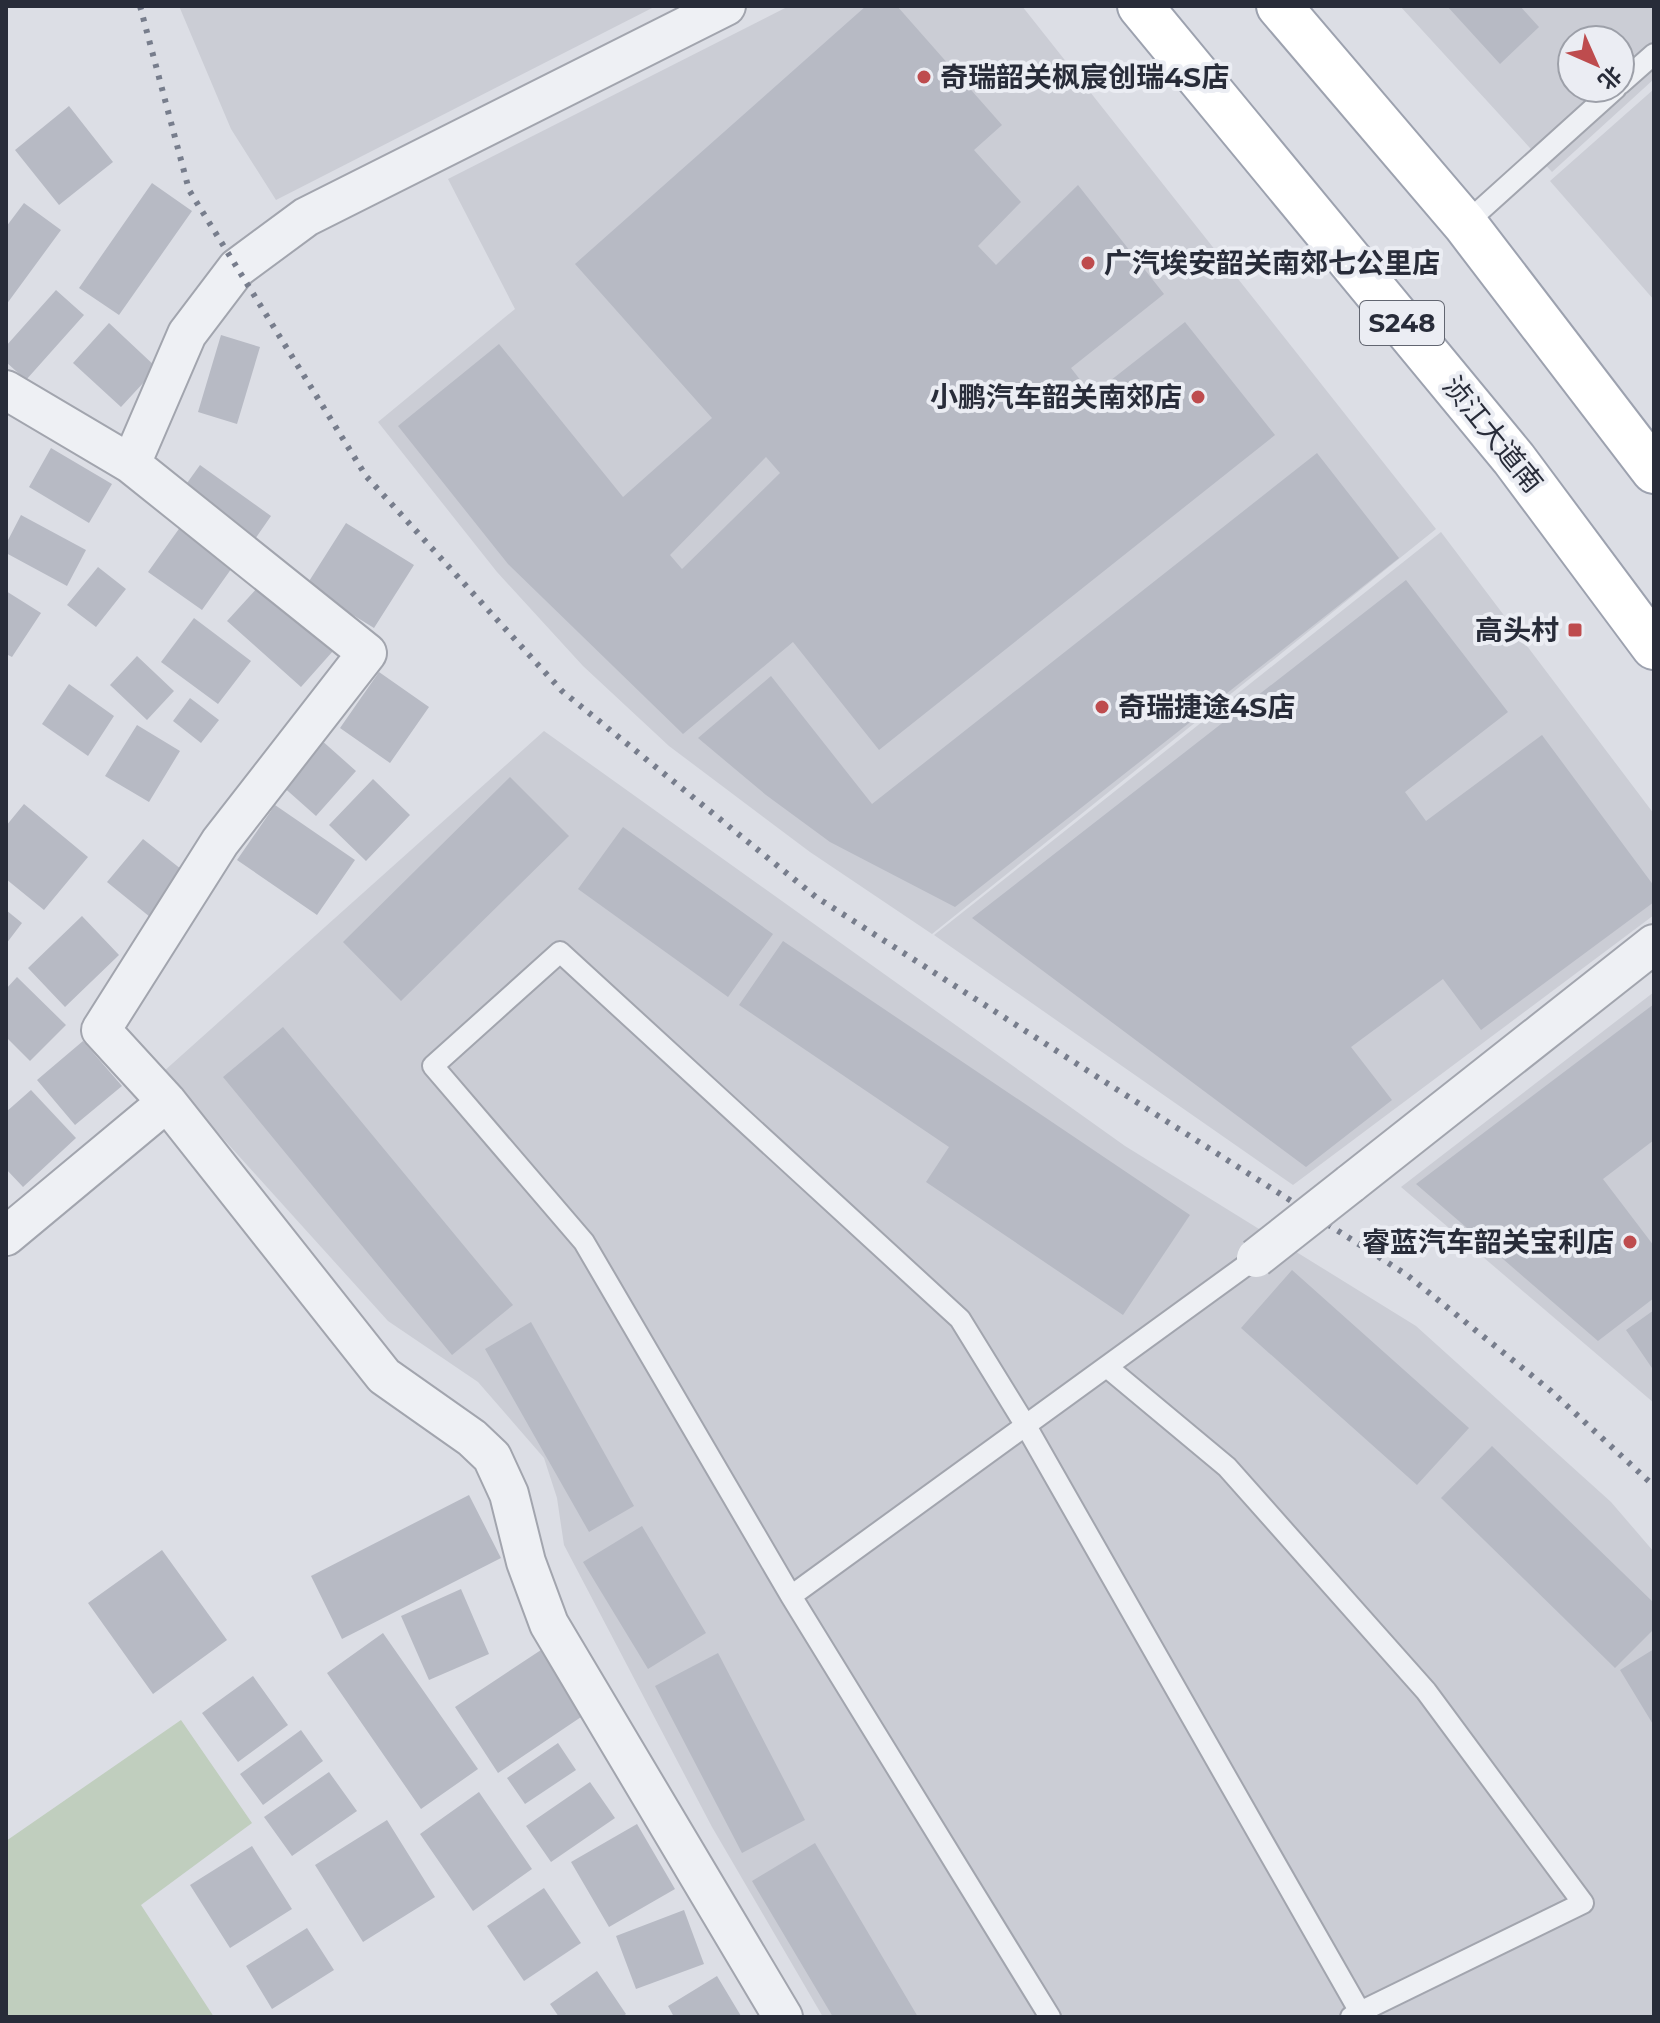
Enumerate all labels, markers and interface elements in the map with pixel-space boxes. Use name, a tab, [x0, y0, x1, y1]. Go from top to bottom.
north arrow	[1556, 24, 1636, 104]
place label: 奇瑞韶关枫宸创瑞4S店	[940, 60, 1229, 94]
text: 北	[1592, 60, 1627, 95]
marker: 奇瑞韶关枫宸创瑞4S店	[915, 68, 933, 86]
place label: 广汽埃安韶关南郊七公里店	[1104, 246, 1440, 280]
marker: 广汽埃安韶关南郊七公里店	[1079, 254, 1097, 272]
road number: S248	[1360, 301, 1444, 345]
street label: 浈江大道南	[1436, 369, 1550, 499]
place label: 小鹏汽车韶关南郊店	[930, 380, 1182, 414]
marker: 小鹏汽车韶关南郊店	[1189, 388, 1207, 406]
place label: 高头村	[1475, 613, 1559, 647]
marker: 高头村	[1566, 621, 1584, 639]
place label: 奇瑞捷途4S店	[1118, 690, 1295, 724]
marker: 奇瑞捷途4S店	[1093, 698, 1111, 716]
place label: 睿蓝汽车韶关宝利店	[1362, 1225, 1614, 1259]
marker: 睿蓝汽车韶关宝利店	[1621, 1233, 1639, 1251]

